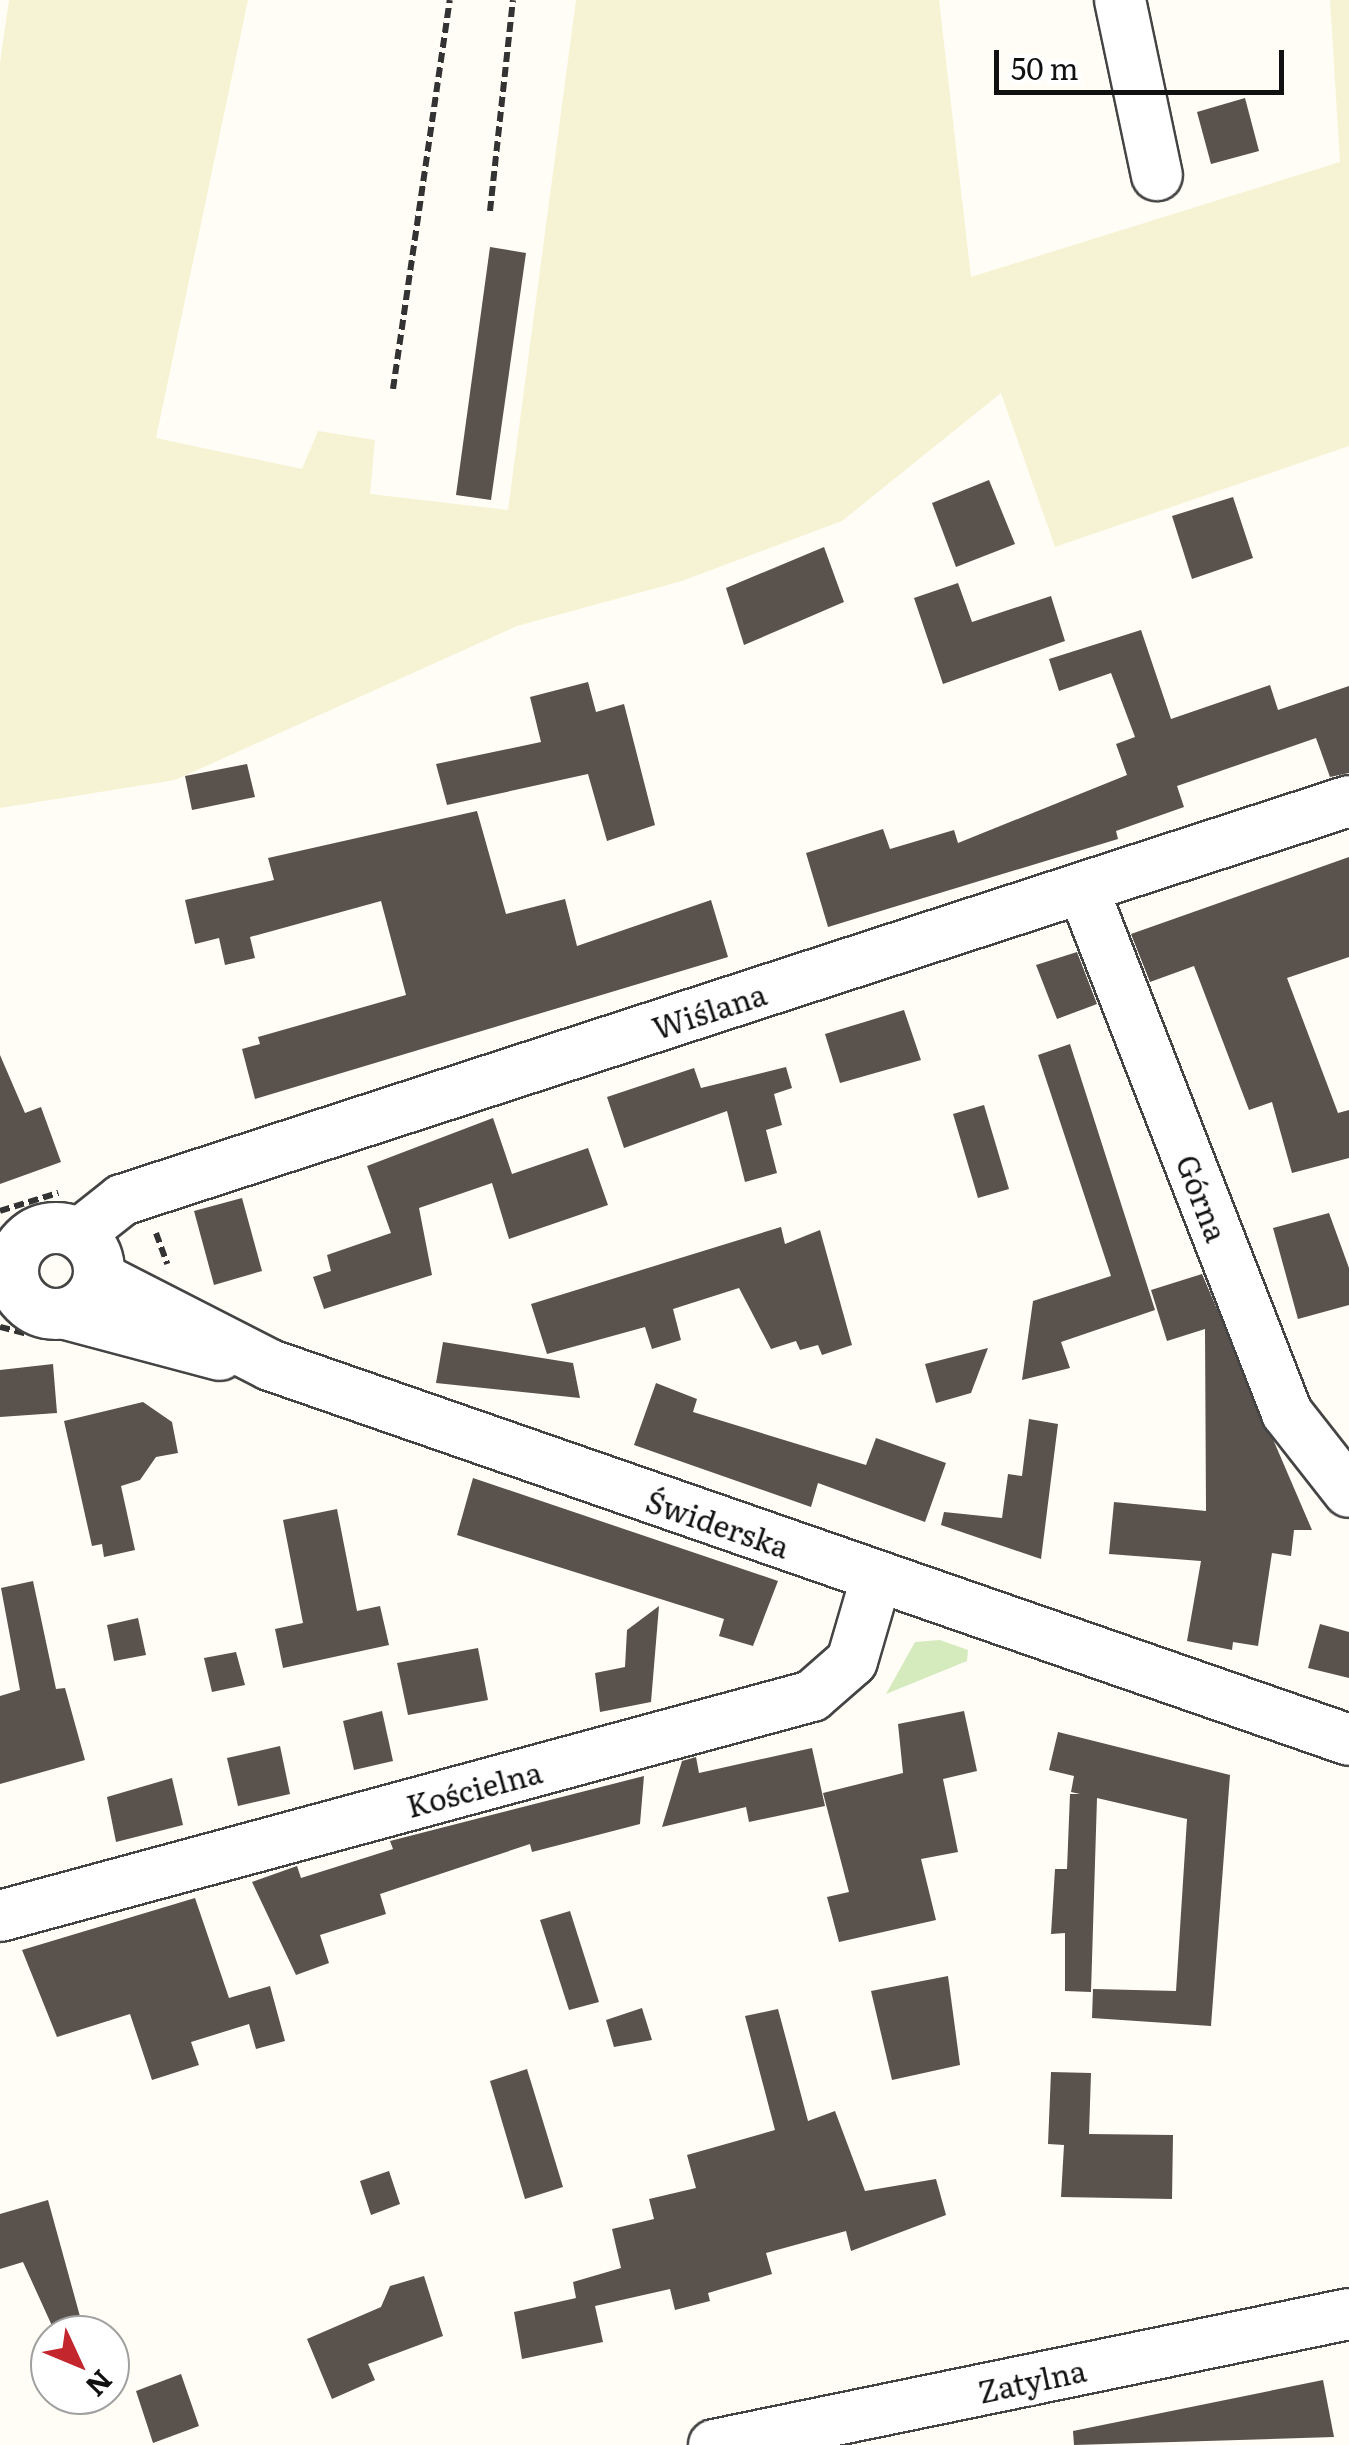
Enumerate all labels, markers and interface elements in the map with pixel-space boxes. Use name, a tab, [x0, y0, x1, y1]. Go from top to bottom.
scale bar	[999, 30, 1289, 92]
text: 50 m	[1011, 45, 1079, 89]
street label: Wiślana	[647, 975, 771, 1045]
street label: Górna	[1170, 1150, 1236, 1246]
street label: Świderska	[642, 1482, 794, 1564]
street label: Kościelna	[402, 1753, 546, 1823]
north arrow	[30, 2315, 130, 2415]
street label: Zatylna	[975, 2351, 1089, 2409]
text: N	[77, 2361, 123, 2407]

